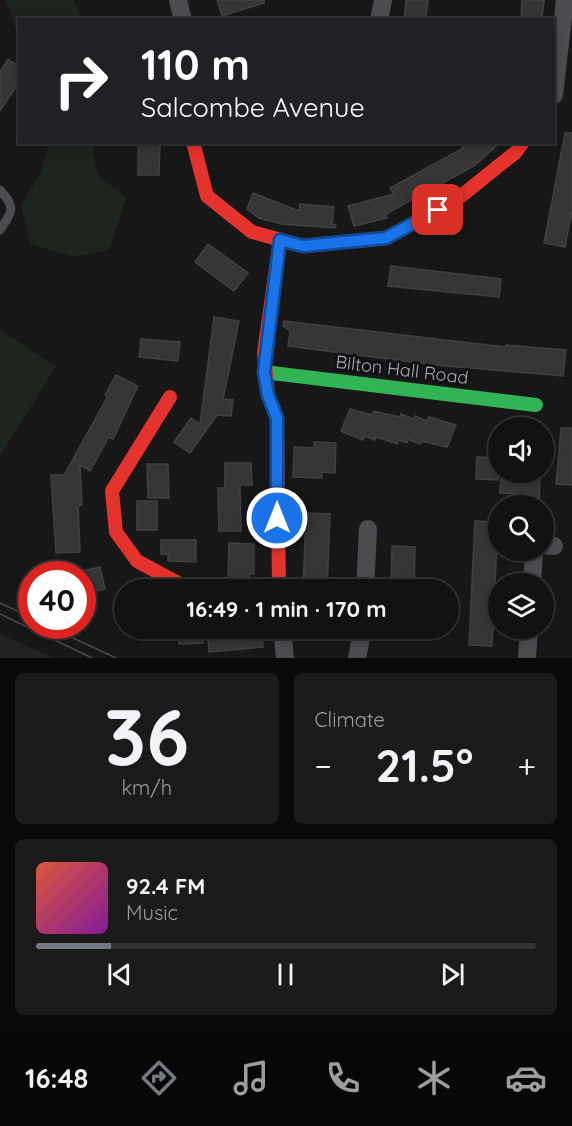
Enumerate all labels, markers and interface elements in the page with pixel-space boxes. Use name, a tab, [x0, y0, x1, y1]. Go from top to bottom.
text: 110 m	[141, 38, 250, 91]
icon: right	[42, 42, 120, 120]
text: Salcombe Avenue	[141, 90, 365, 124]
pin	[412, 184, 463, 235]
icon: arrive	[421, 193, 454, 226]
street label: Bilton Hall Road	[334, 350, 470, 389]
map controls	[488, 417, 554, 639]
button: sound	[488, 417, 554, 483]
position arrow	[245, 486, 309, 550]
button: search	[488, 495, 554, 561]
speed limit sign: 40	[18, 561, 96, 639]
button: layers	[488, 573, 554, 639]
text: 16:49 · 1 min · 170 m	[186, 595, 387, 623]
text: 36	[104, 687, 189, 785]
text: Climate	[315, 707, 385, 732]
text: 21.5°	[376, 737, 473, 793]
text: −	[315, 745, 332, 786]
text: +	[517, 745, 536, 786]
text: km/h	[121, 775, 172, 800]
text: 92.4 FM	[126, 872, 205, 900]
text: Music	[126, 900, 178, 925]
icon: previous	[103, 958, 136, 991]
icon: pause	[269, 958, 302, 991]
icon: next	[436, 958, 469, 991]
icon: directions	[138, 1057, 180, 1099]
icon: music	[230, 1057, 272, 1099]
icon: phone	[322, 1057, 364, 1099]
icon: climate	[413, 1057, 455, 1099]
icon: car	[505, 1057, 547, 1099]
text: 16:48	[25, 1061, 88, 1095]

